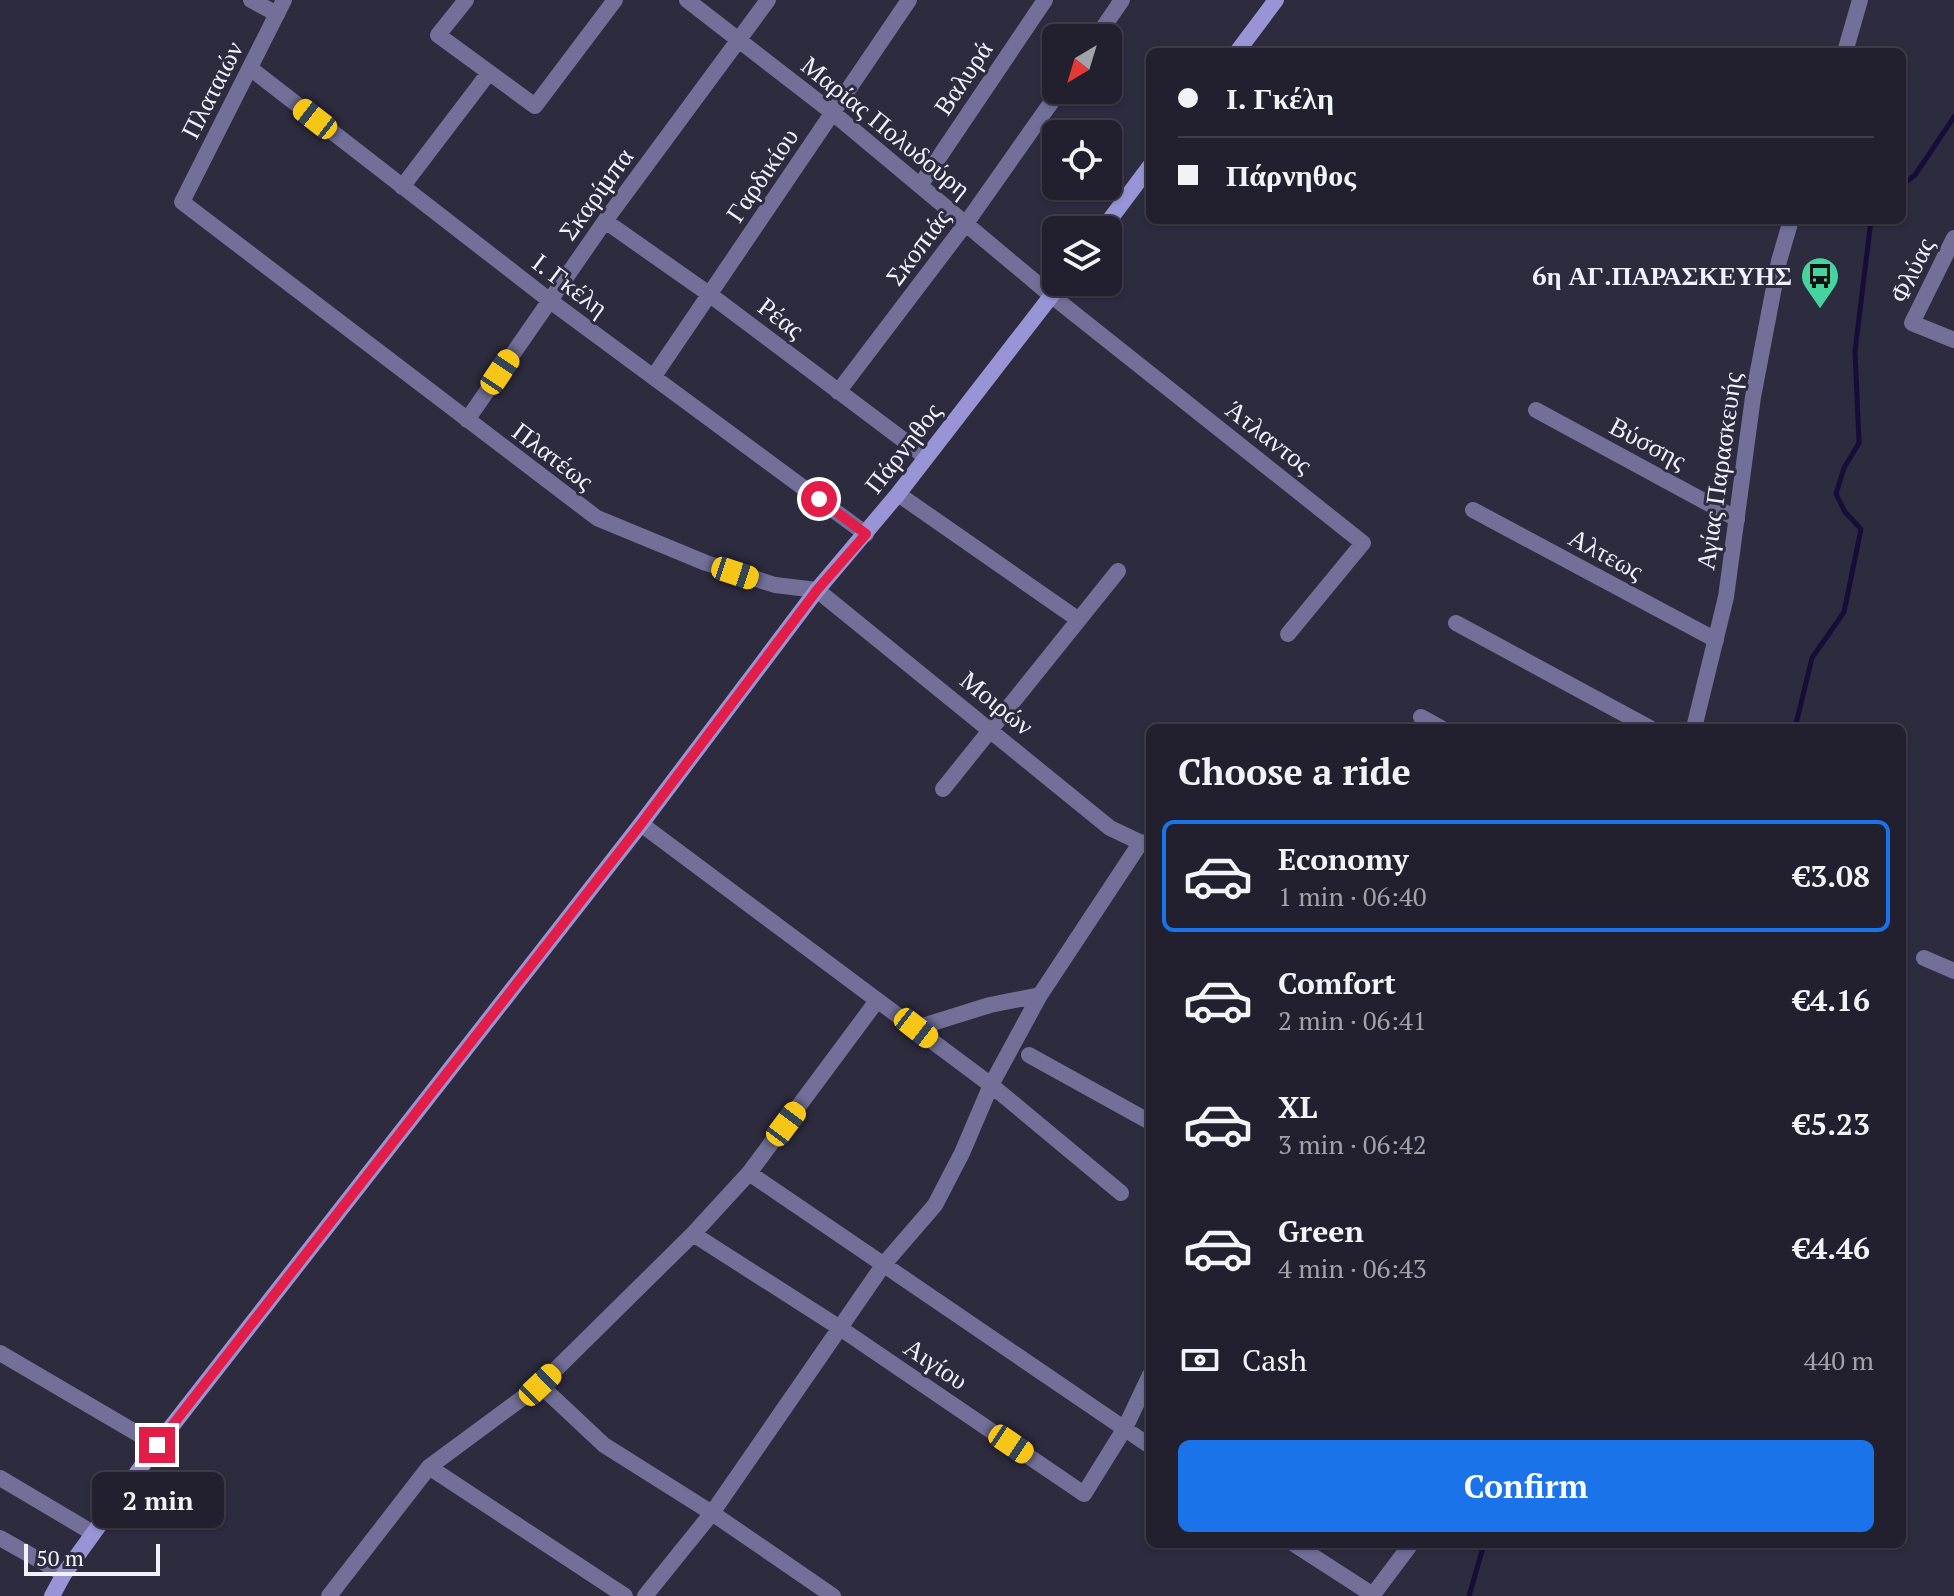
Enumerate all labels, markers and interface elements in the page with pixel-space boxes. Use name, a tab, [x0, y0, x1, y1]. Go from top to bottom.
north arrow	[1042, 24, 1122, 104]
map controls	[1042, 24, 1122, 296]
street label: Βαλυρά	[925, 33, 1000, 121]
street label: Πλαταιών	[172, 35, 250, 144]
street label: Μαρίας Πολυδούρη	[795, 47, 978, 205]
text: Ι. Γκέλη	[1226, 78, 1334, 118]
car	[289, 95, 341, 143]
button: locate	[1042, 120, 1122, 200]
street label: Γαρδικίου	[717, 121, 805, 228]
street label: Σκαρίμπα	[550, 140, 640, 246]
text: Πάρνηθος	[1226, 155, 1356, 195]
street label: Σκοπιάς	[877, 201, 958, 292]
button: layers	[1042, 216, 1122, 296]
street label: Φλύας	[1881, 231, 1942, 308]
street label: Ι. Γκέλη	[526, 245, 615, 324]
bus stop icon: 6η ΑΓ.ΠΑΡΑΣΚΕΥΗΣ	[1799, 255, 1841, 310]
place label: 6η ΑΓ.ΠΑΡΑΣΚΕΥΗΣ	[1532, 258, 1792, 292]
street label: Ρέας	[752, 289, 812, 346]
car	[477, 345, 523, 399]
street label: Αγίας Παρασκευής	[1687, 369, 1749, 572]
street label: Άτλαντος	[1219, 392, 1320, 481]
street label: Πάρνηθος	[856, 394, 949, 500]
street label: Βύσσης	[1604, 408, 1693, 477]
street label: Πλατέως	[506, 413, 602, 497]
route start	[801, 481, 837, 517]
street label: Αλτεως	[1563, 519, 1650, 587]
car	[708, 554, 762, 592]
street label: Μοιρών	[954, 662, 1042, 742]
text: Choose a ride	[1178, 748, 1411, 795]
text: Economy	[1278, 839, 1409, 879]
icon: car	[1182, 840, 1254, 912]
text: €3.08	[1793, 856, 1870, 896]
text: 1 min · 06:40	[1278, 879, 1427, 913]
text: Comfort	[1278, 963, 1396, 1003]
icon: car	[1182, 964, 1254, 1036]
text: €4.16	[1793, 980, 1870, 1020]
text: 2 min · 06:41	[1278, 1003, 1427, 1037]
car	[890, 1004, 942, 1052]
text: XL	[1278, 1087, 1317, 1127]
icon: car	[1182, 1088, 1254, 1160]
car	[762, 1098, 810, 1150]
text: €5.23	[1793, 1104, 1870, 1144]
text: 3 min · 06:42	[1278, 1127, 1427, 1161]
text: Green	[1278, 1211, 1364, 1251]
icon: car	[1182, 1212, 1254, 1284]
text: €4.46	[1793, 1228, 1870, 1268]
text: 4 min · 06:43	[1278, 1251, 1427, 1285]
street label: Αιγίου	[898, 1329, 975, 1397]
icon: cash	[1178, 1338, 1222, 1382]
text: Cash	[1242, 1340, 1307, 1380]
text: 440 m	[1804, 1343, 1874, 1377]
car	[514, 1360, 566, 1410]
car	[984, 1421, 1038, 1467]
route end	[139, 1427, 175, 1463]
button: Confirm	[1178, 1440, 1874, 1532]
callout: 2 min	[91, 1473, 223, 1529]
text: 2 min	[122, 1483, 194, 1517]
scale bar	[24, 1540, 160, 1576]
text: 50 m	[36, 1543, 84, 1572]

